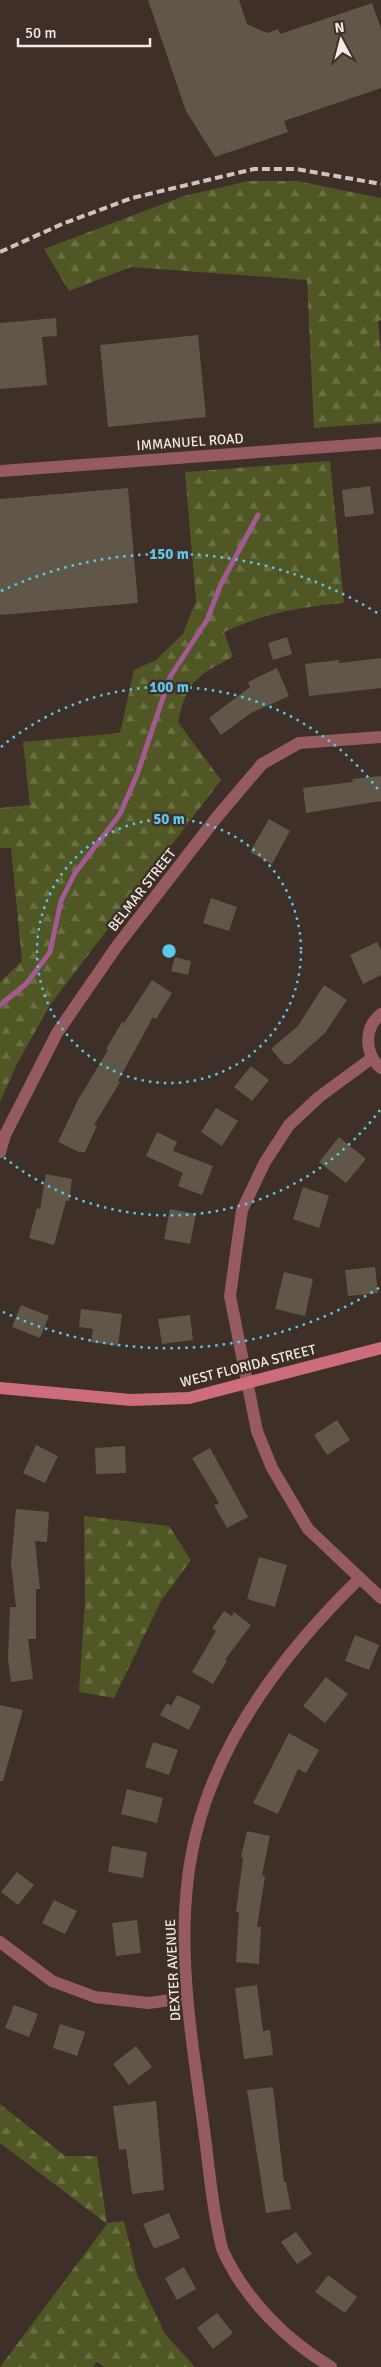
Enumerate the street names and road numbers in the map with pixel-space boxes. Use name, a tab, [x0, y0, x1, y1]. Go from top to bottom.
street label: IMMANUEL ROAD	[136, 430, 244, 454]
street label: BELMAR STREET	[104, 845, 180, 935]
street label: WEST FLORIDA STREET	[178, 1341, 318, 1391]
street label: DEXTER AVENUE	[162, 1918, 184, 2021]

